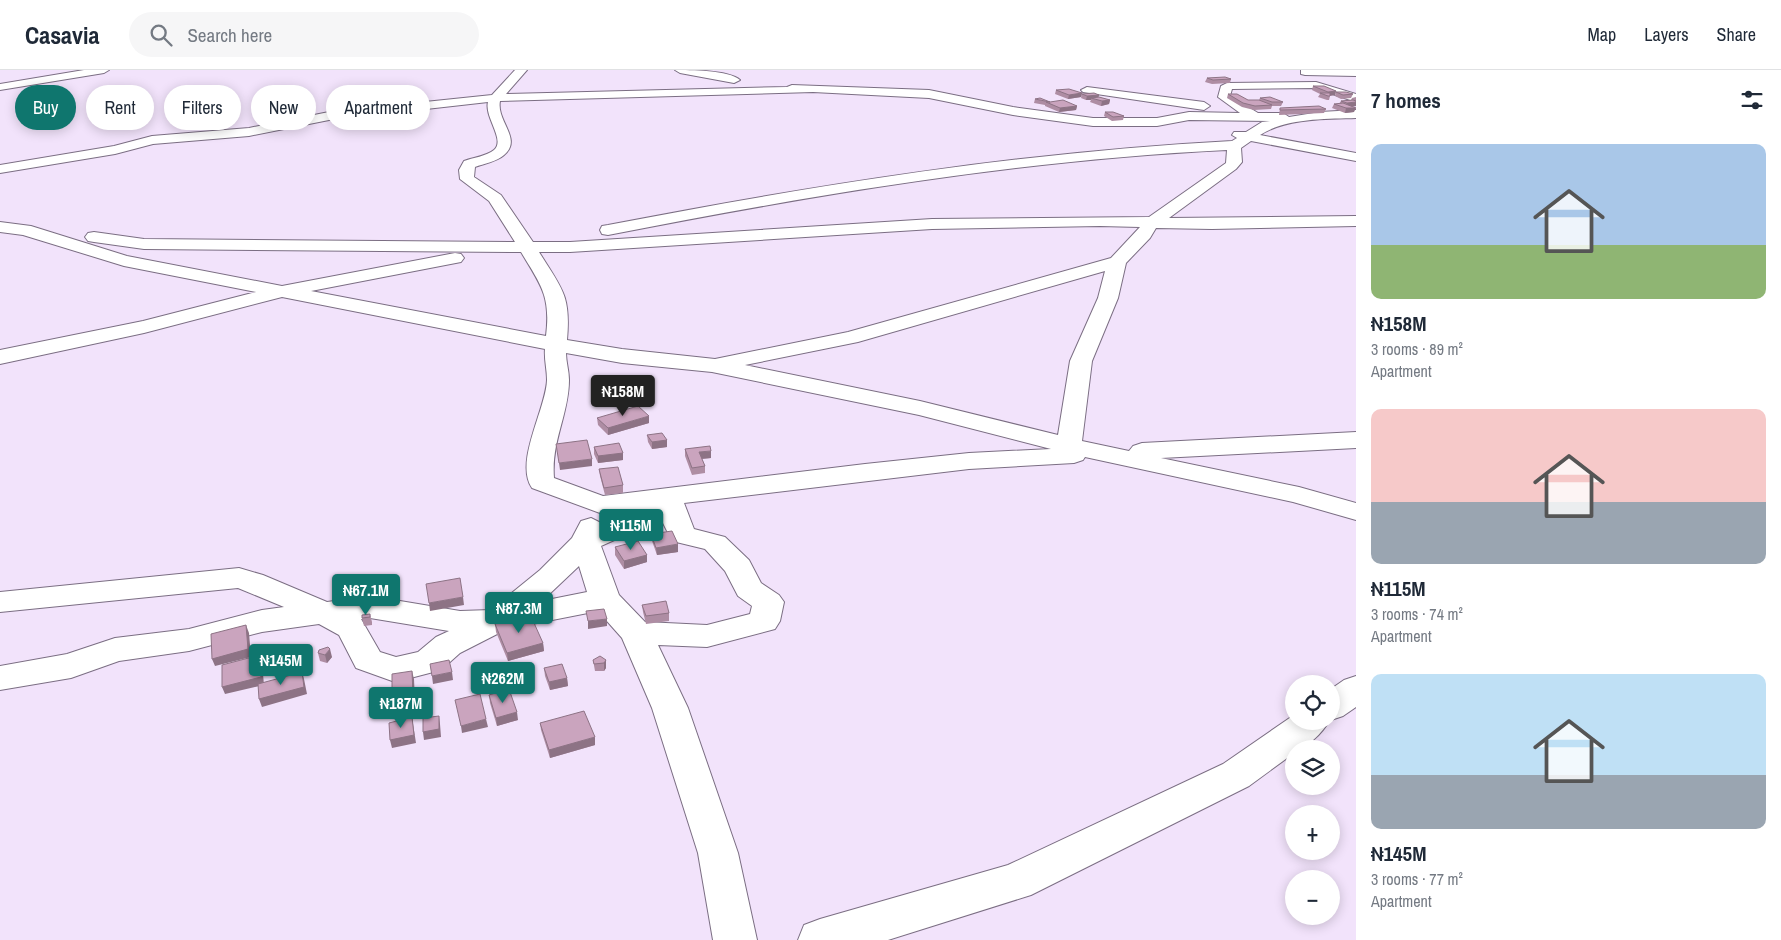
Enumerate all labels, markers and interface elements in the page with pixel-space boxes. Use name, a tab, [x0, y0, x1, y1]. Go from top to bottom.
search box	[129, 12, 479, 57]
text: Casavia	[25, 19, 99, 51]
icon: search	[147, 21, 175, 49]
text: Search here	[187, 22, 272, 48]
text: Map	[1588, 22, 1616, 47]
text: Layers	[1644, 22, 1689, 47]
text: Share	[1717, 22, 1756, 47]
chip: Buy	[15, 85, 76, 130]
chip: Rent	[86, 85, 154, 130]
chip: Filters	[164, 85, 241, 130]
chip: New	[251, 85, 316, 130]
chip: Apartment	[326, 85, 430, 130]
text: 7 homes	[1371, 86, 1441, 115]
icon: filters	[1738, 86, 1766, 114]
icon: home	[1524, 176, 1614, 266]
text: ₦158M	[1371, 309, 1427, 338]
text: 3 rooms · 89 m²	[1371, 338, 1463, 360]
text: Apartment	[1371, 360, 1432, 382]
pin: ₦158M	[588, 374, 658, 417]
text: ₦158M	[602, 380, 644, 402]
icon: home	[1524, 441, 1614, 531]
pin: ₦115M	[596, 508, 666, 551]
text: ₦115M	[610, 514, 652, 536]
pin: ₦67.1M	[325, 574, 407, 616]
text: ₦115M	[1371, 574, 1426, 603]
text: ₦67.1M	[343, 579, 389, 601]
pin: ₦87.3M	[478, 592, 560, 634]
text: ₦87.3M	[496, 597, 542, 619]
text: 3 rooms · 74 m²	[1371, 603, 1463, 625]
text: Apartment	[1371, 625, 1432, 647]
pin: ₦145M	[246, 644, 316, 686]
text: ₦145M	[260, 649, 302, 671]
pin: ₦262M	[468, 662, 538, 704]
text: ₦262M	[482, 667, 524, 689]
map controls	[1285, 675, 1340, 925]
button: locate	[1285, 675, 1340, 730]
pin: ₦187M	[366, 686, 436, 729]
text: ₦187M	[380, 692, 422, 714]
icon: home	[1524, 706, 1614, 796]
button: layers	[1285, 740, 1340, 795]
button: +	[1285, 805, 1340, 860]
text: ₦145M	[1371, 839, 1427, 868]
text: 3 rooms · 77 m²	[1371, 868, 1463, 890]
button: −	[1285, 870, 1340, 925]
text: Apartment	[1371, 890, 1432, 912]

